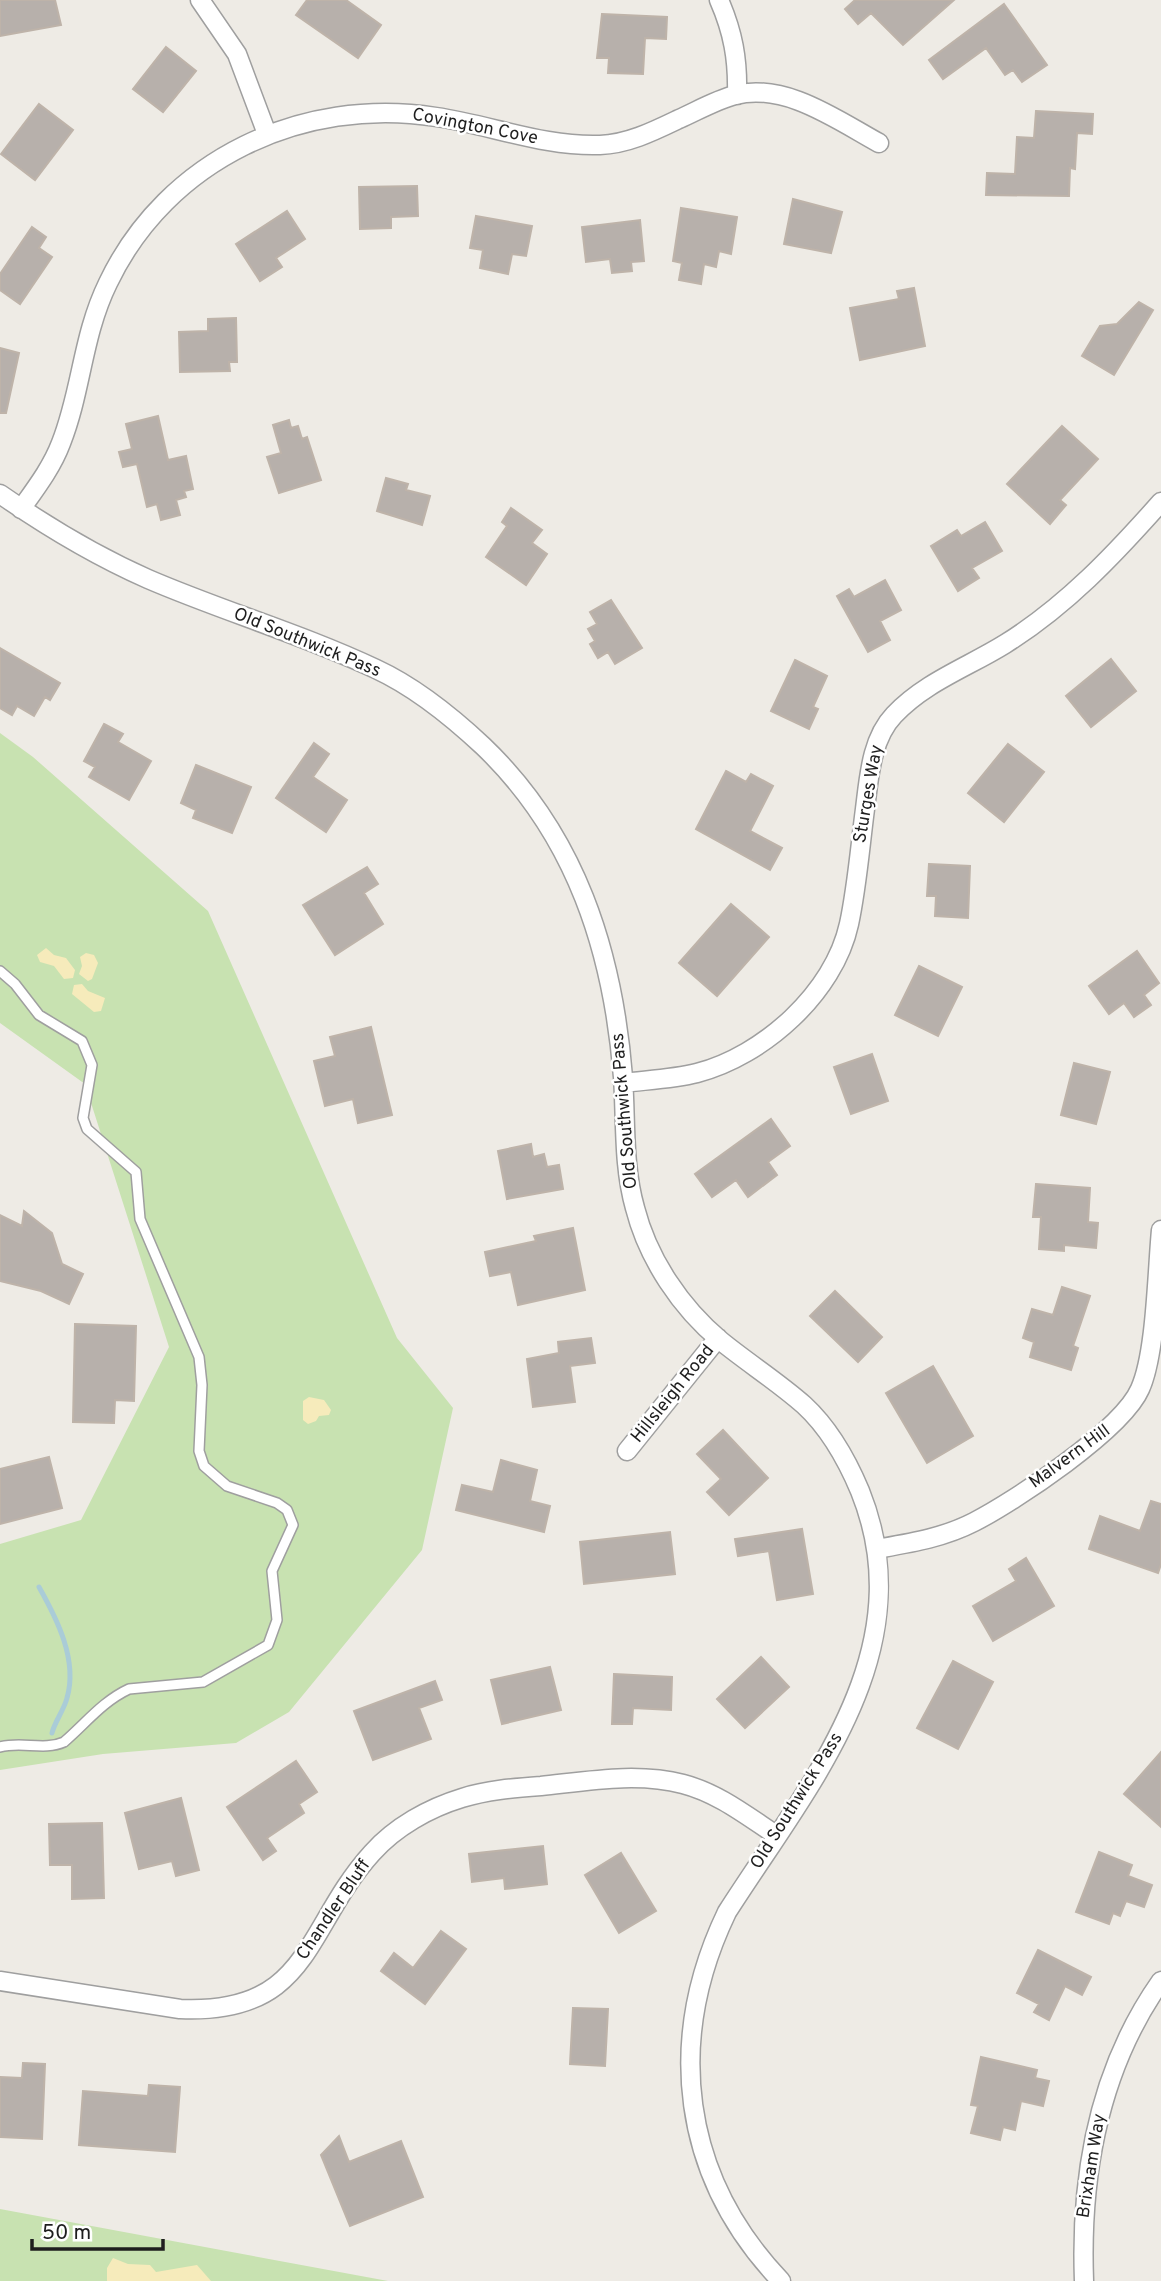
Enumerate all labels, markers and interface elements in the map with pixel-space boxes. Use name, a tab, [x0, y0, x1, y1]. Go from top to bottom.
street label: Covington Cove	[410, 104, 540, 150]
street label: Old Southwick Pass	[230, 603, 384, 683]
street label: Sturges Way	[849, 743, 889, 845]
street label: Old Southwick Pass	[607, 1032, 643, 1190]
street label: Hillsleigh Road	[626, 1340, 720, 1448]
street label: Malvern Hill	[1025, 1420, 1115, 1494]
street label: Old Southwick Pass	[746, 1728, 848, 1874]
street label: Chandler Bluff	[292, 1855, 376, 1965]
street label: Brixham Way	[1072, 2112, 1112, 2220]
scale bar	[32, 2208, 163, 2252]
text: 50 m	[42, 2220, 91, 2247]

